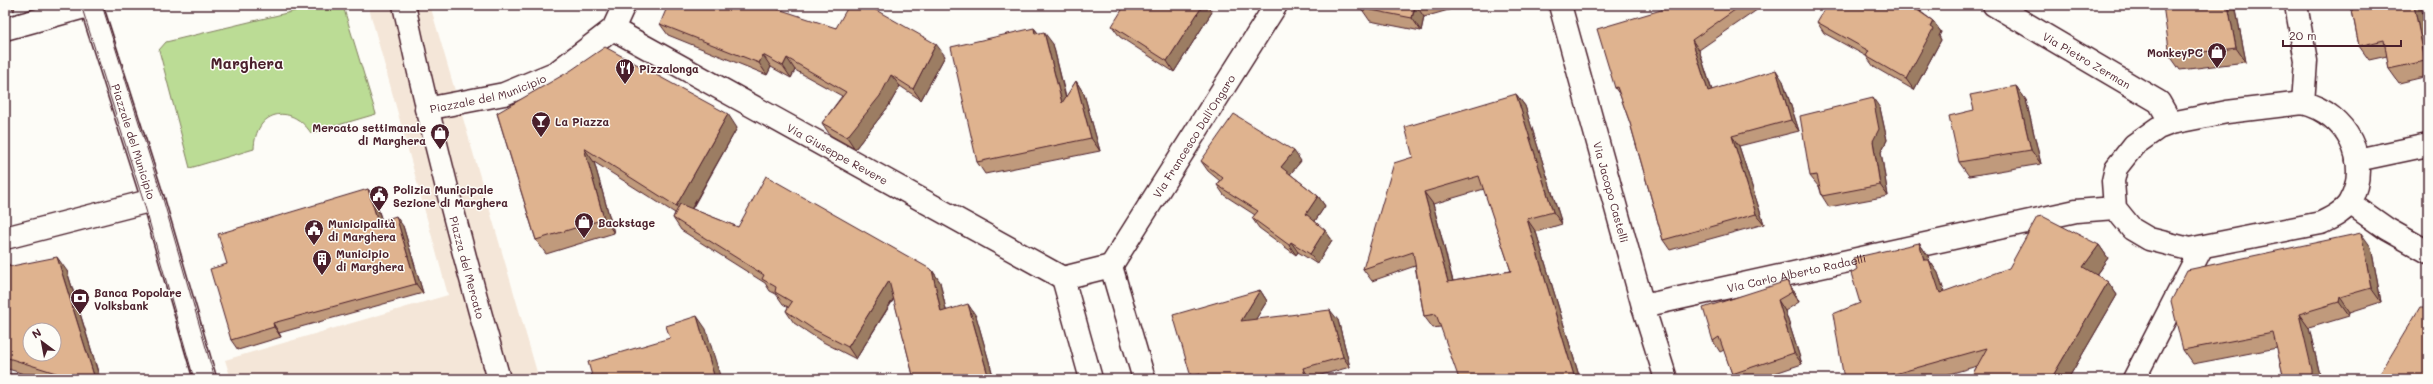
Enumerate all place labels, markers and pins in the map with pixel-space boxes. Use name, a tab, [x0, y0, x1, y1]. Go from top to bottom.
shop icon: MonkeyPC	[2206, 41, 2228, 69]
place label: MonkeyPC	[2147, 45, 2203, 60]
restaurant icon: Pizzalonga	[614, 57, 636, 85]
place label: Pizzalonga	[639, 61, 699, 76]
bar icon: La Piazza	[530, 110, 552, 138]
place label: La Piazza	[555, 114, 610, 129]
place label: Mercato settimanale di Marghera	[312, 120, 426, 148]
shop icon: Mercato settimanale di Marghera	[429, 122, 451, 150]
place label: Polizia Municipale Sezione di Marghera	[393, 182, 508, 210]
public building icon: Polizia Municipale Sezione di Marghera	[368, 184, 390, 212]
shop icon: Backstage	[573, 211, 595, 239]
place label: Backstage	[598, 215, 655, 230]
place label: Municipalità di Marghera	[328, 216, 396, 244]
public building icon: Municipalità di Marghera	[303, 218, 325, 246]
place label: Municipio di Marghera	[336, 246, 404, 274]
building icon: Municipio di Marghera	[311, 248, 333, 276]
place label: Banca Popolare Volksbank	[94, 285, 182, 313]
bank icon: Banca Popolare Volksbank	[69, 287, 91, 315]

